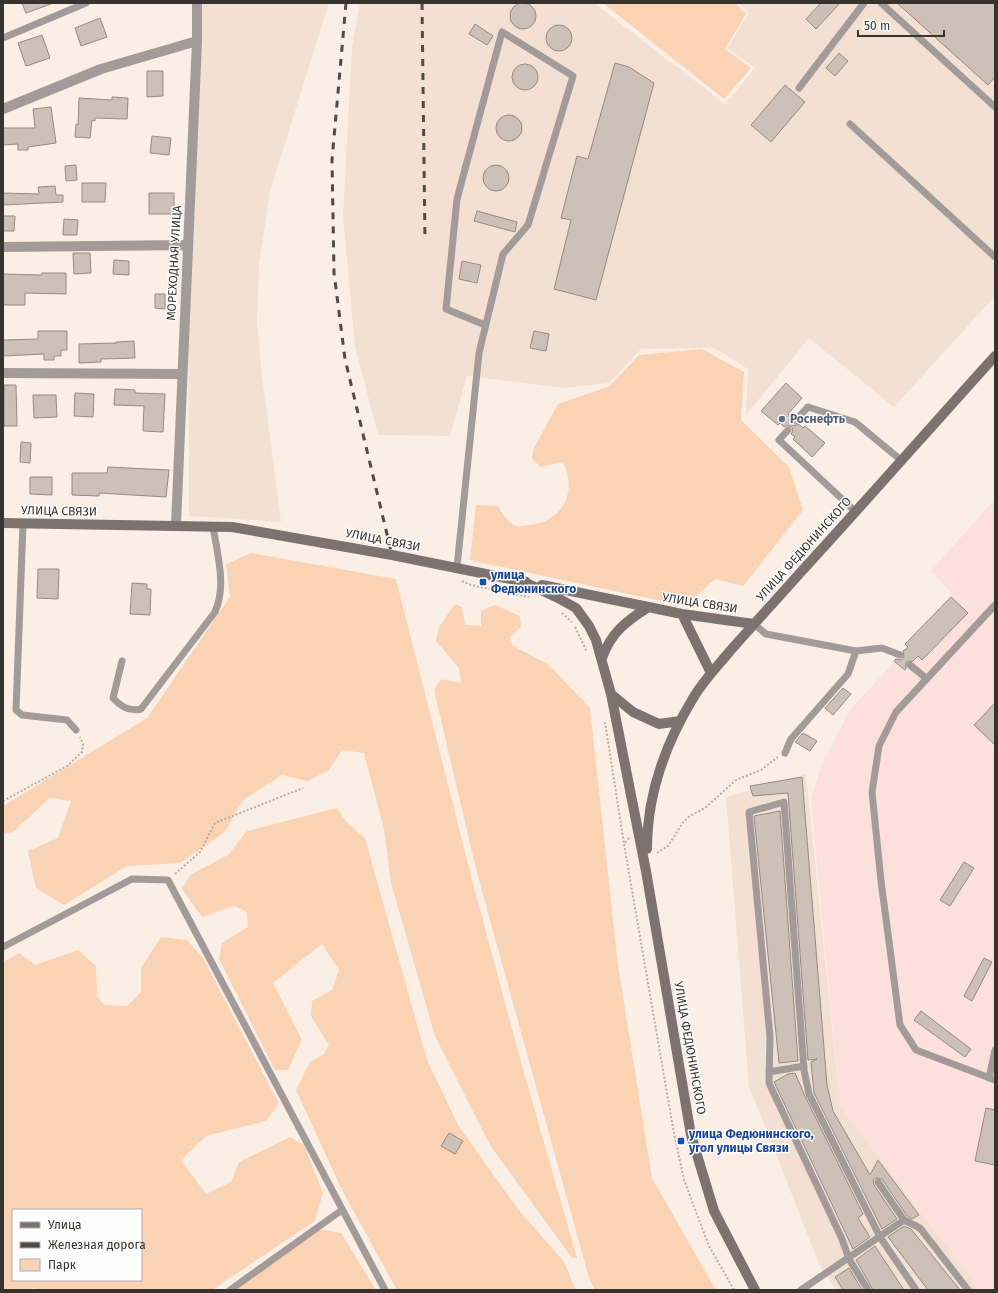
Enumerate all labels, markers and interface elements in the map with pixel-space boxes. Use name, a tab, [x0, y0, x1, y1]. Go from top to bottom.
scale bar	[858, 12, 944, 38]
text: 50 m	[864, 19, 890, 33]
street label: МОРЕХОДНАЯ УЛИЦА	[164, 205, 184, 321]
place label: Роснефть	[790, 412, 846, 426]
marker: Роснефть	[777, 414, 787, 424]
street label: УЛИЦА ФЕДЮНИНСКОГО	[754, 494, 854, 604]
street label: УЛИЦА СВЯЗИ	[21, 503, 97, 519]
street label: УЛИЦА СВЯЗИ	[344, 526, 422, 554]
place label: улица Федюнинского	[490, 568, 576, 596]
marker: улица Федюнинского	[478, 577, 488, 587]
street label: УЛИЦА СВЯЗИ	[661, 590, 739, 616]
street label: УЛИЦА ФЕДЮНИНСКОГО	[671, 980, 709, 1116]
place label: улица Федюнинского, угол улицы Связи	[688, 1127, 814, 1155]
marker: улица Федюнинского, угол улицы Связи	[676, 1136, 686, 1146]
legend	[12, 1209, 142, 1281]
text: Улица	[48, 1218, 82, 1232]
text: Железная дорога	[48, 1238, 146, 1252]
text: Парк	[48, 1258, 77, 1272]

